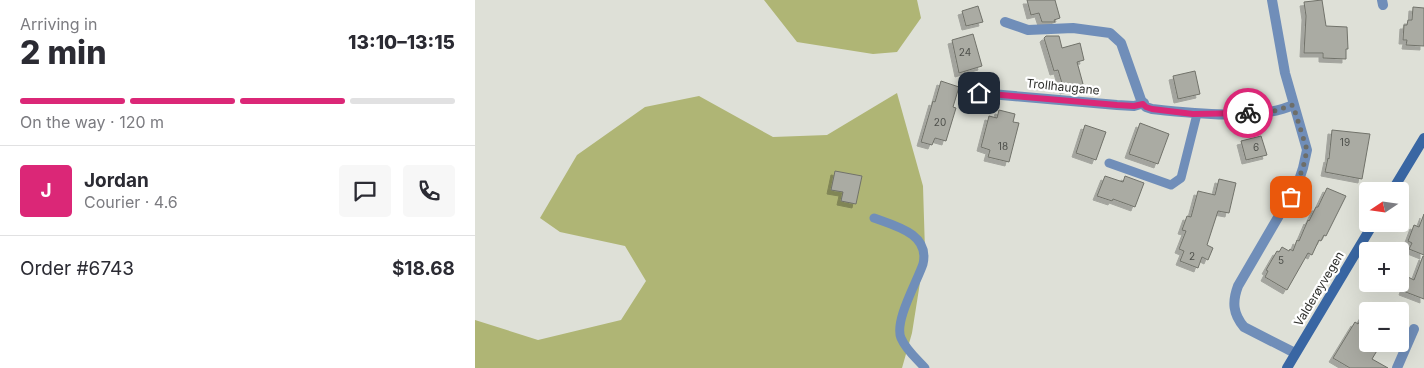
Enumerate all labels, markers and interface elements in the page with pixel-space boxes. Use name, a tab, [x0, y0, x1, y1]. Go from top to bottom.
text: Arriving in	[20, 14, 97, 34]
text: 13:10–13:15	[348, 31, 455, 54]
text: 2 min	[20, 33, 106, 72]
house number: 24	[959, 46, 971, 58]
pin	[958, 72, 1000, 114]
street label: Trollhaugane	[1026, 75, 1100, 98]
icon: home	[965, 79, 993, 107]
courier	[1223, 88, 1273, 138]
icon: bike	[1234, 99, 1262, 127]
text: On the way · 120 m	[20, 112, 164, 132]
house number: 20	[934, 116, 946, 128]
house number: 19	[1340, 136, 1350, 148]
house number: 18	[998, 140, 1008, 152]
house number: 6	[1253, 141, 1259, 153]
button: chat	[339, 165, 391, 217]
button: phone	[403, 165, 455, 217]
text: Jordan	[84, 169, 149, 192]
pin	[1270, 176, 1312, 218]
text: J	[40, 179, 52, 202]
north arrow	[1359, 182, 1409, 232]
map controls	[1359, 182, 1409, 352]
icon: bag	[1277, 183, 1305, 211]
text: Courier · 4.6	[84, 192, 178, 212]
button: +	[1359, 242, 1409, 292]
street label: Valderøyvegen	[1290, 249, 1347, 329]
house number: 2	[1189, 250, 1195, 262]
house number: 5	[1278, 254, 1284, 266]
text: Order #6743	[20, 257, 134, 280]
text: $18.68	[392, 257, 455, 280]
button: −	[1359, 302, 1409, 352]

